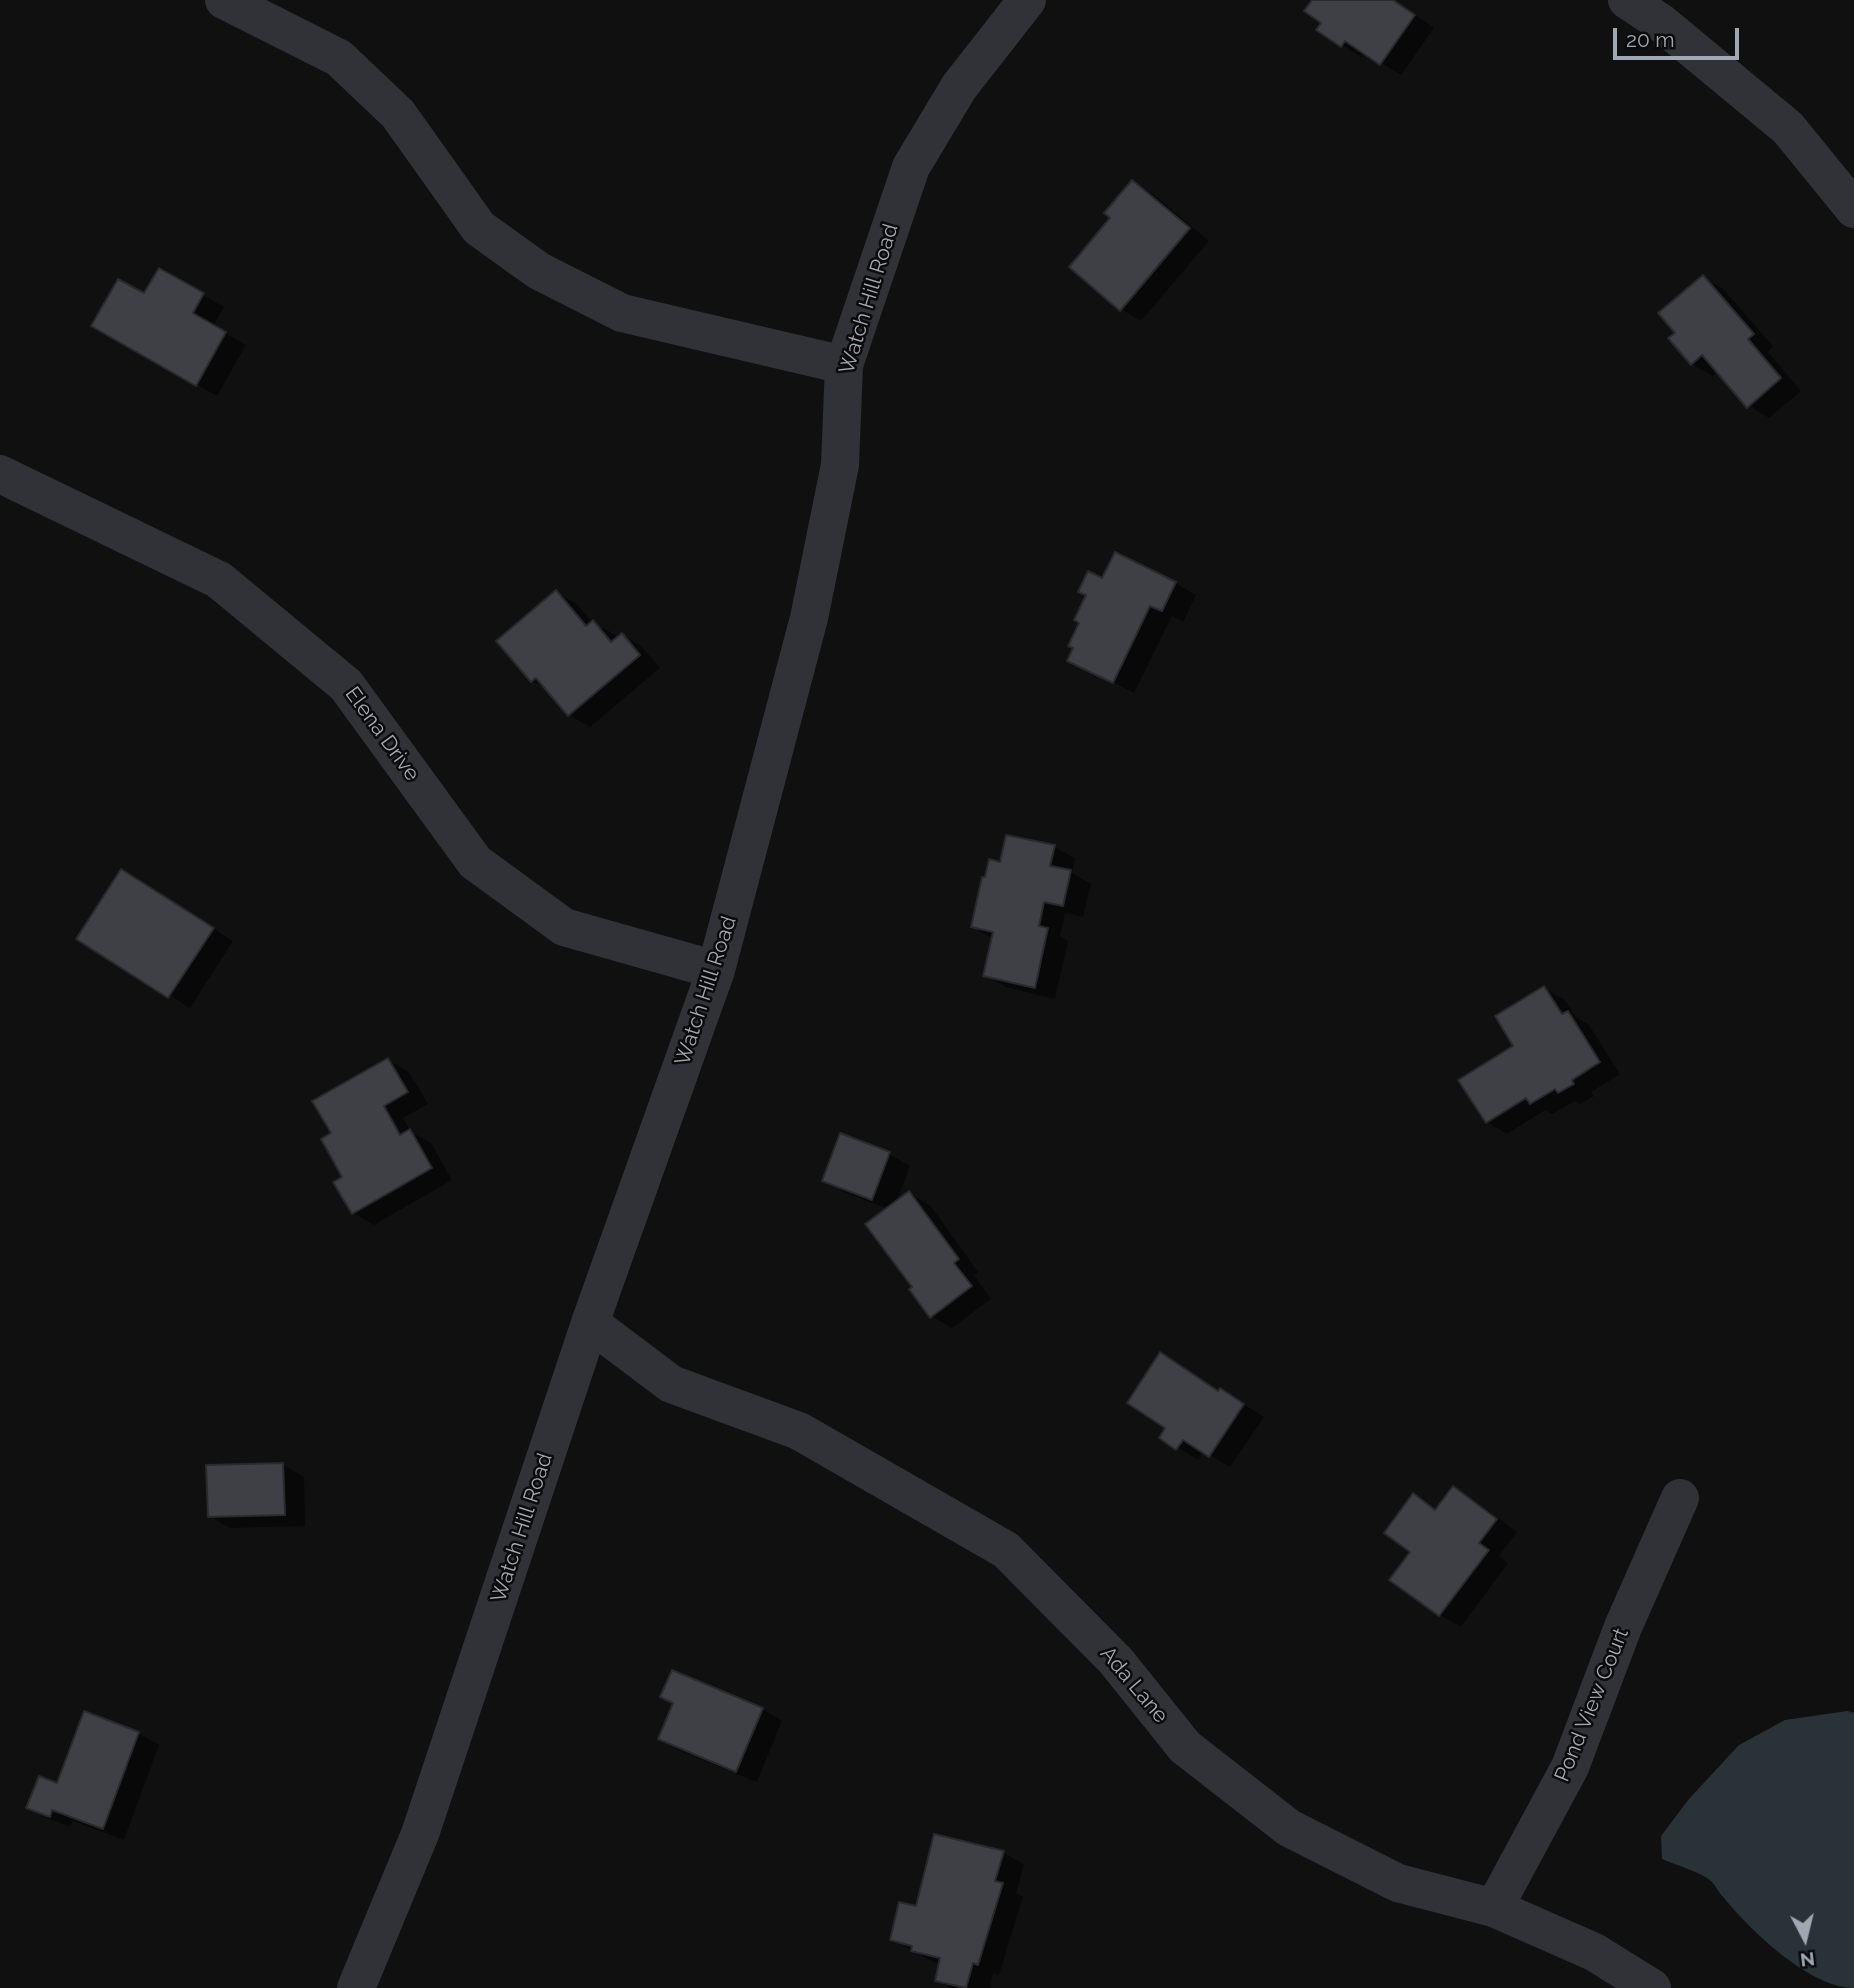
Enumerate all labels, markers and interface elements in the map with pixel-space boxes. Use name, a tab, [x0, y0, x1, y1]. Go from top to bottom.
scale bar	[1616, 14, 1742, 58]
text: 20 m	[1626, 27, 1674, 52]
street label: Watch Hill Road	[834, 221, 904, 377]
street label: Elena Drive	[339, 682, 425, 786]
street label: Watch Hill Road	[670, 913, 742, 1069]
street label: Watch Hill Road	[486, 1450, 558, 1606]
street label: Pond View Court	[1550, 1625, 1634, 1785]
street label: Ada Lane	[1095, 1642, 1173, 1728]
north arrow	[1770, 1904, 1840, 1974]
text: N	[1799, 1948, 1816, 1972]

